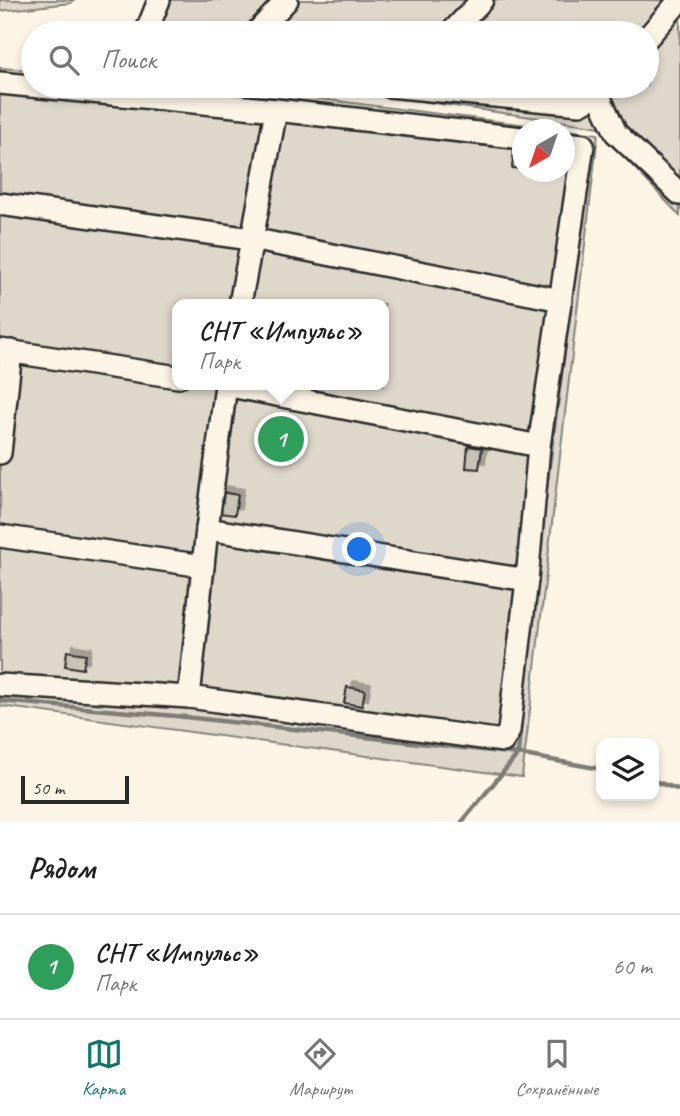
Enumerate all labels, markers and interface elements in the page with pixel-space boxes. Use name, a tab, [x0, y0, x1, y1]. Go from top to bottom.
search box	[21, 21, 659, 98]
icon: search	[45, 41, 83, 79]
text: Поиск	[101, 43, 156, 76]
north arrow	[512, 119, 575, 182]
popup	[172, 299, 389, 390]
text: СНТ «Импульс»	[199, 314, 362, 347]
text: Парк	[199, 347, 240, 376]
pin: 1	[258, 413, 304, 465]
your location	[342, 532, 376, 566]
map controls	[596, 738, 659, 801]
button: layers	[596, 738, 659, 801]
scale bar	[21, 773, 130, 805]
text: 50 m	[32, 776, 64, 800]
text: Рядом	[28, 849, 95, 887]
text: СНТ «Импульс»	[95, 936, 259, 969]
text: 1	[46, 952, 56, 981]
text: 60 m	[613, 952, 652, 981]
text: Парк	[95, 969, 136, 998]
tab: Карта	[82, 1035, 125, 1101]
tab: Маршрут	[289, 1035, 352, 1101]
tab: Сохранённые	[516, 1035, 598, 1101]

